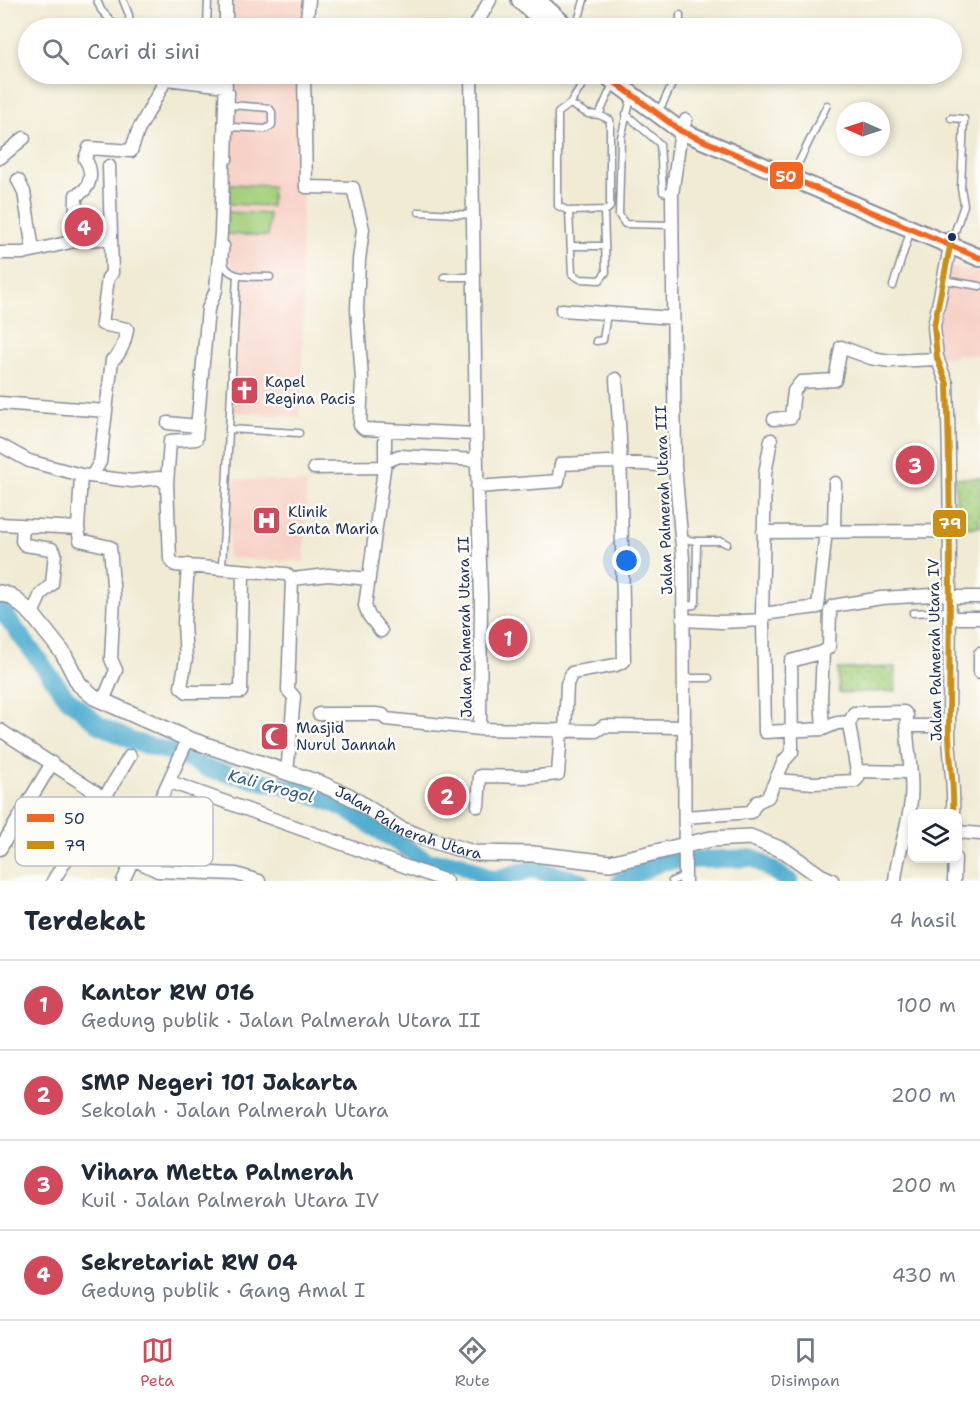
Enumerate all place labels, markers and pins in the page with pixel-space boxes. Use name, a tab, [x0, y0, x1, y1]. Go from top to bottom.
pin: 4	[64, 204, 104, 250]
unlabelled marker	[946, 231, 958, 243]
place label: Kapel Regina Pacis	[265, 372, 356, 409]
church icon: Kapel Regina Pacis	[228, 375, 260, 407]
pin: 3	[896, 442, 934, 488]
place label: Klinik Santa Maria	[288, 502, 379, 539]
hospital icon: Klinik Santa Maria	[251, 505, 283, 537]
pin: 1	[488, 616, 528, 660]
place label: Masjid Nurul Jannah	[296, 718, 396, 755]
mosque icon: Masjid Nurul Jannah	[259, 721, 291, 753]
pin: 2	[428, 774, 466, 818]

